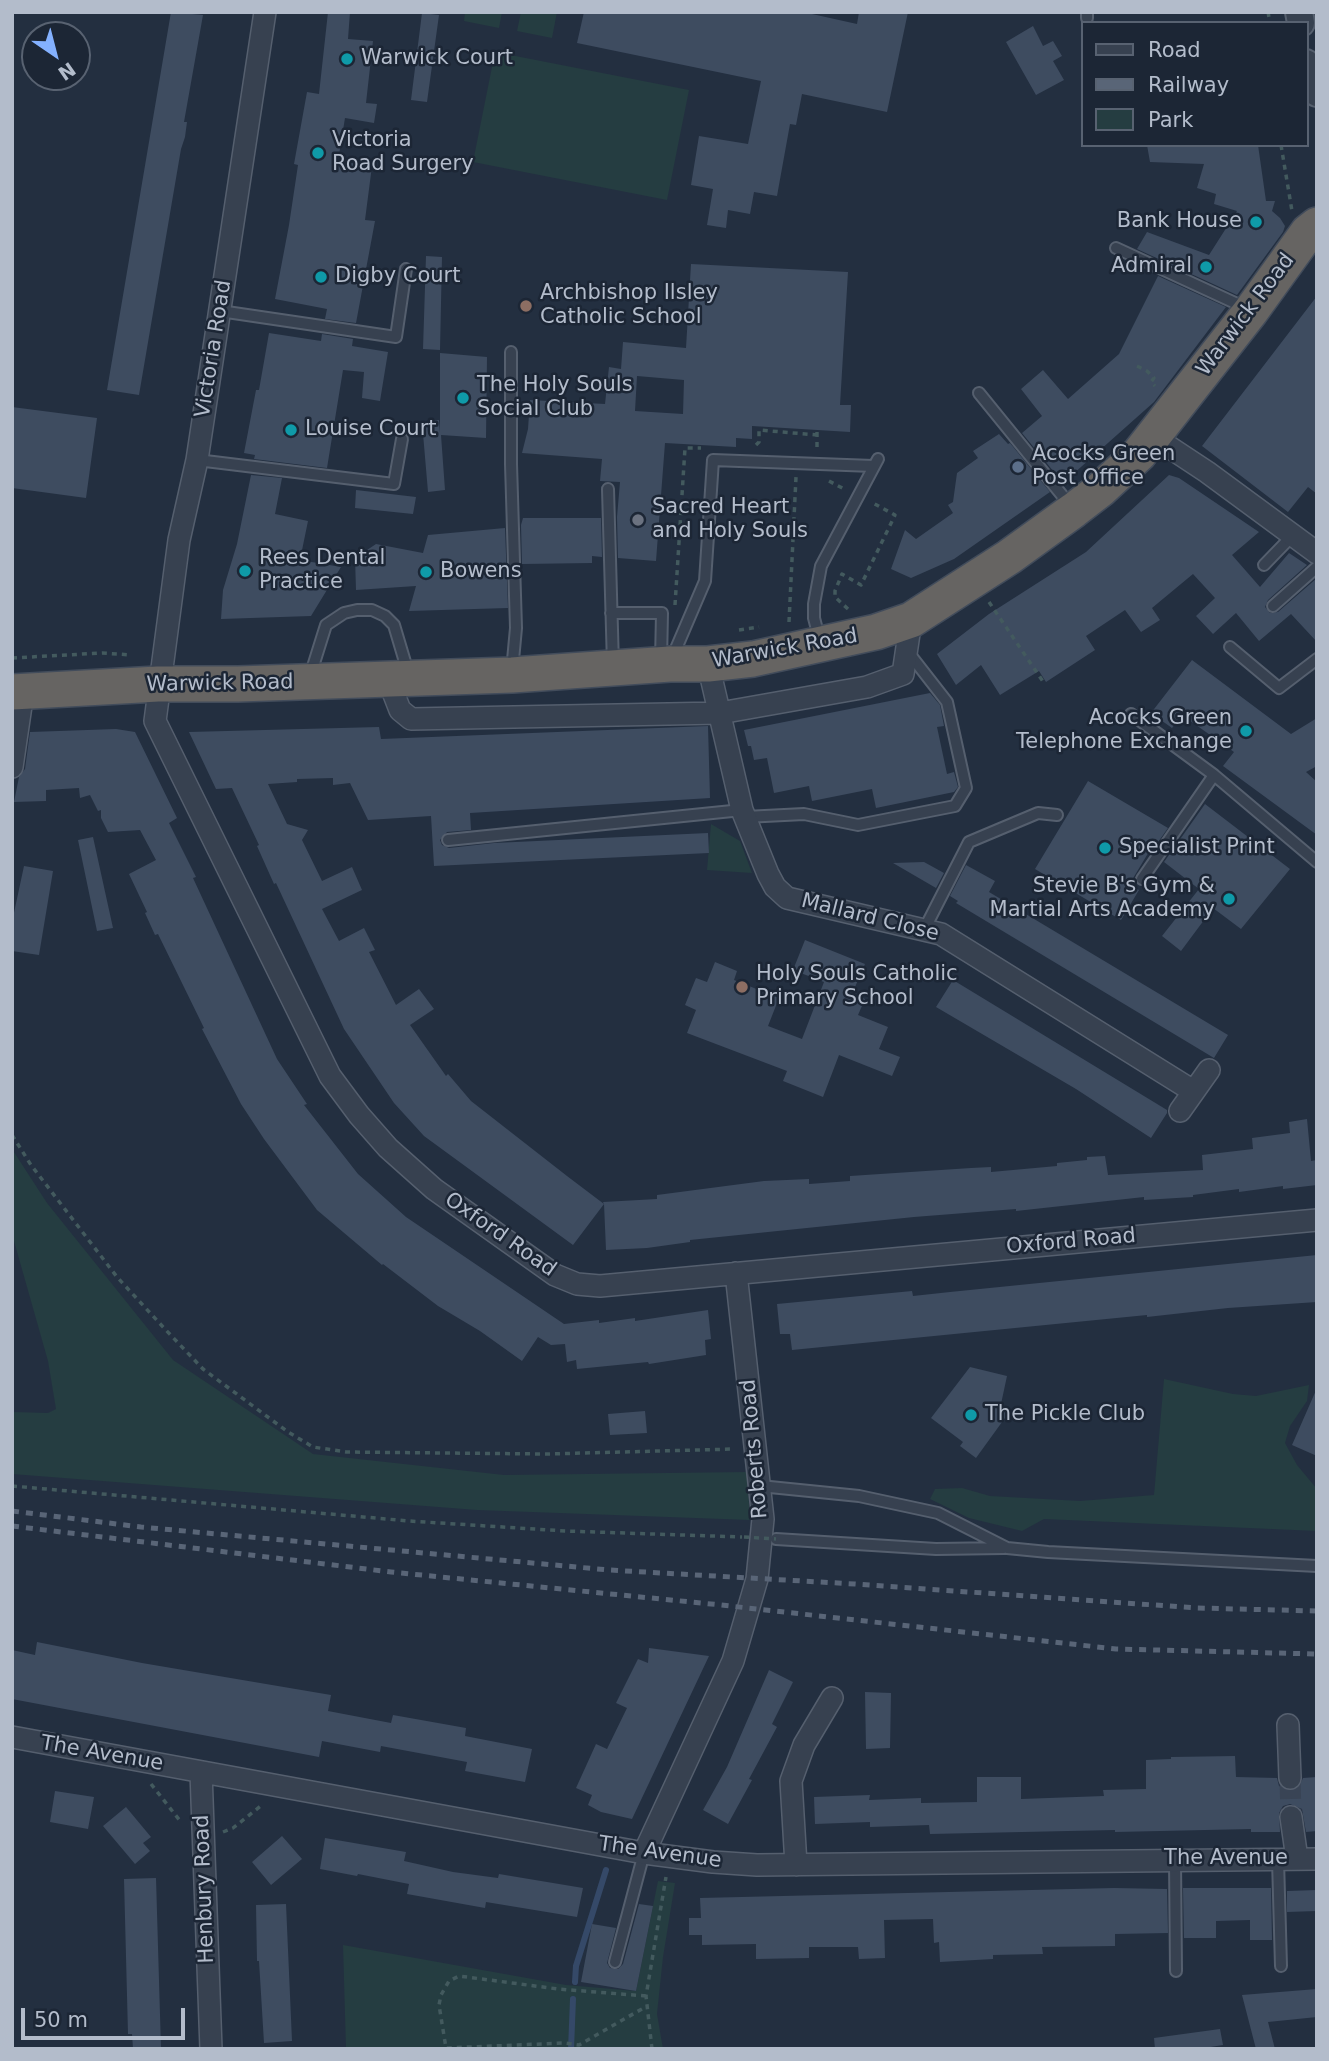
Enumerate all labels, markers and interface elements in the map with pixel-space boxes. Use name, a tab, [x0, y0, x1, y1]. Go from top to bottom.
north arrow	[21, 21, 91, 91]
legend	[1080, 21, 1308, 147]
text: Road	[1148, 38, 1201, 62]
place label: Warwick Court	[361, 46, 513, 72]
marker: Warwick Court	[339, 51, 355, 67]
text: N	[54, 58, 80, 85]
text: Railway	[1148, 73, 1229, 97]
text: Park	[1148, 108, 1193, 132]
place label: Victoria Road Surgery	[332, 128, 474, 178]
marker: Victoria Road Surgery	[310, 145, 326, 161]
place label: Bank House	[1117, 209, 1242, 235]
marker: Bank House	[1248, 214, 1264, 230]
street label: Warwick Road	[1192, 249, 1300, 381]
place label: Admiral	[1111, 254, 1192, 280]
marker: Admiral	[1198, 259, 1214, 275]
place label: Digby Court	[335, 264, 460, 290]
marker: Digby Court	[313, 269, 329, 285]
street label: Victoria Road	[191, 278, 237, 420]
place label: Archbishop Ilsley Catholic School	[540, 281, 718, 331]
marker: Archbishop Ilsley Catholic School	[518, 298, 534, 314]
place label: The Holy Souls Social Club	[477, 373, 633, 423]
marker: The Holy Souls Social Club	[455, 390, 471, 406]
place label: Louise Court	[305, 417, 437, 443]
marker: Louise Court	[283, 422, 299, 438]
place label: Acocks Green Post Office	[1032, 442, 1175, 492]
marker: Acocks Green Post Office	[1010, 459, 1026, 475]
place label: Sacred Heart and Holy Souls	[652, 495, 808, 545]
marker: Sacred Heart and Holy Souls	[630, 512, 646, 528]
place label: Rees Dental Practice	[259, 546, 385, 596]
place label: Bowens	[440, 559, 522, 585]
marker: Rees Dental Practice	[237, 563, 253, 579]
marker: Bowens	[418, 564, 434, 580]
street label: Warwick Road	[710, 624, 860, 674]
street label: Warwick Road	[146, 670, 294, 698]
place label: Acocks Green Telephone Exchange	[1016, 706, 1232, 756]
marker: Acocks Green Telephone Exchange	[1238, 723, 1254, 739]
place label: Specialist Print	[1119, 835, 1275, 861]
marker: Specialist Print	[1097, 840, 1113, 856]
place label: Stevie B's Gym & Martial Arts Academy	[990, 874, 1215, 924]
street label: Mallard Close	[799, 889, 941, 947]
marker: Stevie B's Gym & Martial Arts Academy	[1221, 891, 1237, 907]
place label: Holy Souls Catholic Primary School	[756, 962, 958, 1012]
marker: Holy Souls Catholic Primary School	[734, 979, 750, 995]
street label: Oxford Road	[439, 1187, 561, 1283]
street label: Oxford Road	[1005, 1224, 1137, 1260]
street label: Roberts Road	[736, 1378, 774, 1520]
place label: The Pickle Club	[985, 1402, 1145, 1428]
marker: The Pickle Club	[963, 1407, 979, 1423]
street label: The Avenue	[39, 1731, 165, 1777]
street label: Henbury Road	[190, 1814, 220, 1964]
street label: The Avenue	[597, 1832, 723, 1874]
street label: The Avenue	[1164, 1846, 1288, 1872]
scale bar	[24, 1994, 189, 2038]
text: 50 m	[34, 2008, 88, 2032]

